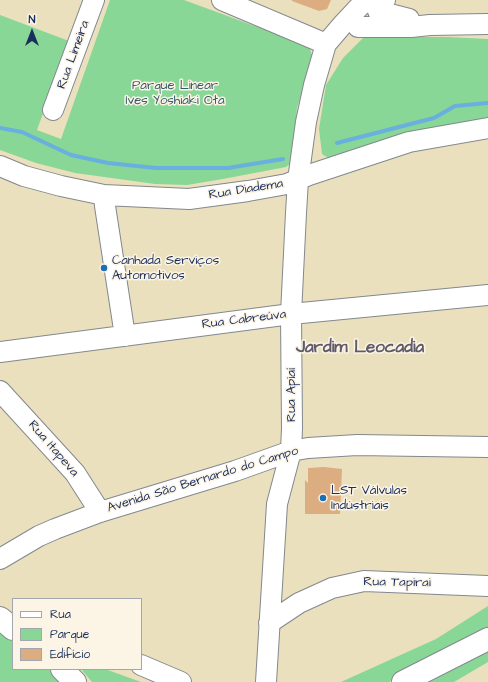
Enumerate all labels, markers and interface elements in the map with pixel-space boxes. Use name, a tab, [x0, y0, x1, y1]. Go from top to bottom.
north arrow	[12, 12, 52, 52]
text: N	[29, 12, 35, 27]
street label: Rua Limeira	[54, 19, 94, 91]
park label: Parque Linear Ives Yoshiaki Ota	[125, 78, 225, 109]
street label: Rua Diadema	[208, 176, 284, 204]
place label: Canhada Serviços Automotivos	[112, 253, 219, 284]
marker: Canhada Serviços Automotivos	[99, 263, 109, 273]
street label: Rua Cabreúva	[201, 307, 287, 333]
district label: Jardim Leocadia	[296, 338, 424, 358]
street label: Rua Apiaí	[284, 368, 300, 422]
street label: Rua Itapeva	[24, 418, 82, 480]
street label: Avenida São Bernardo do Campo	[106, 443, 300, 517]
place label: LST Válvulas Indústriais	[331, 483, 407, 514]
marker: LST Válvulas Indústriais	[318, 493, 328, 503]
street label: Rua Tapirai	[363, 575, 431, 591]
legend	[12, 598, 142, 670]
text: Rua	[50, 606, 71, 623]
text: Parque	[50, 626, 89, 643]
text: Edifício	[50, 646, 90, 663]

